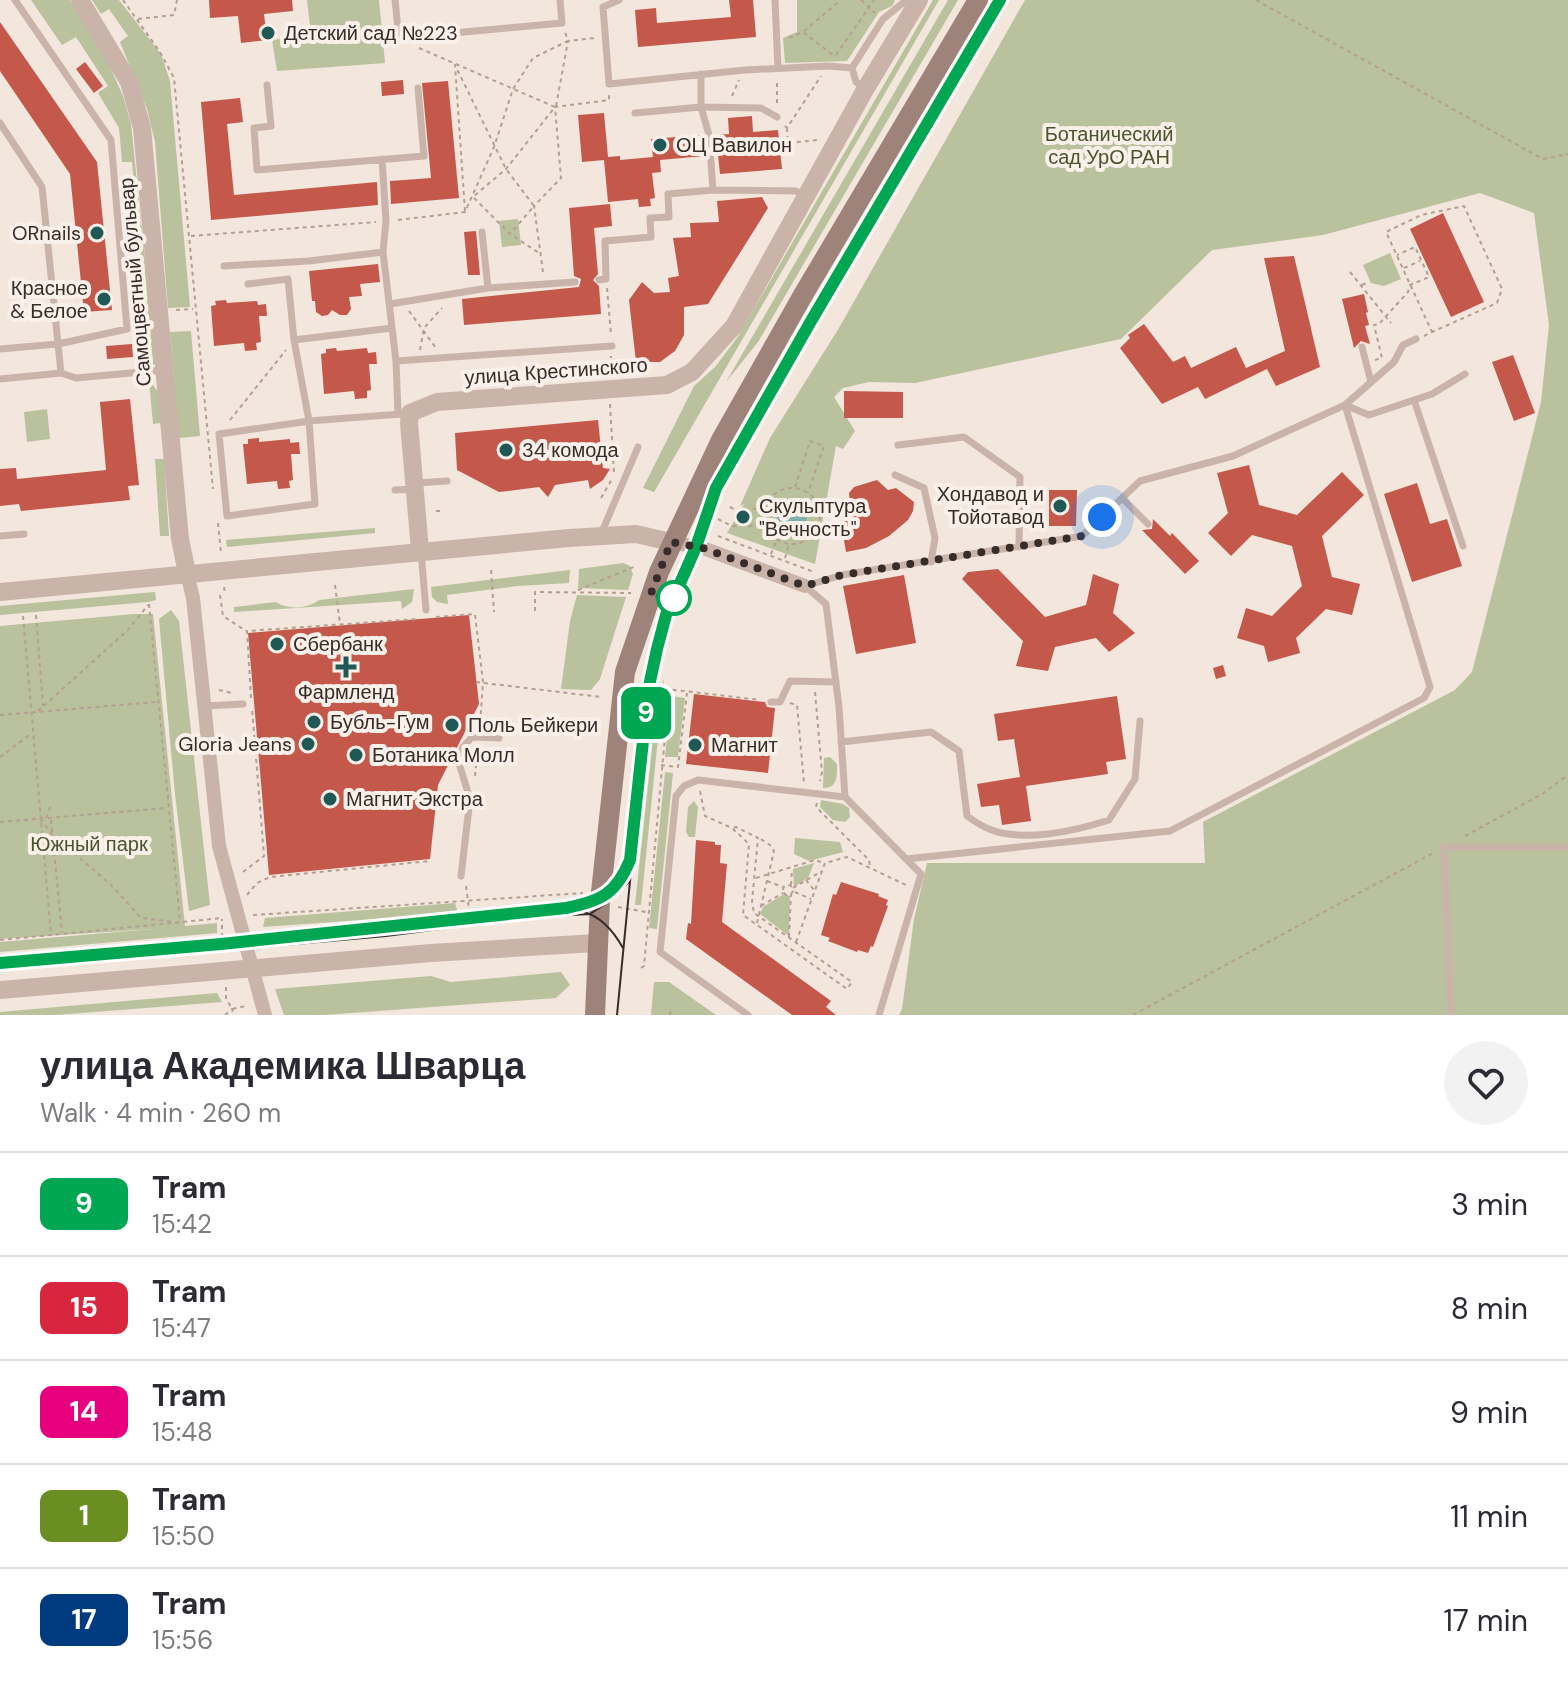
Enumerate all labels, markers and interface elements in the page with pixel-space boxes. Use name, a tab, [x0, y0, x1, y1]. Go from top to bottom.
place label: Детский сад №223	[284, 20, 458, 46]
marker: Детский сад №223	[259, 24, 277, 42]
park label: Ботанический сад УрО РАН	[1045, 121, 1173, 170]
place label: ОЦ Вавилон	[676, 132, 792, 158]
marker: ОЦ Вавилон	[651, 136, 669, 154]
street label: Самоцветный бульвар	[113, 177, 157, 387]
place label: ORnails	[12, 220, 81, 246]
marker: ORnails	[88, 224, 106, 242]
place label: Красное & Белое	[10, 275, 88, 324]
marker: Красное & Белое	[95, 290, 113, 308]
street label: улица Крестинского	[463, 352, 649, 390]
place label: 34 комода	[522, 437, 619, 463]
marker: 34 комода	[497, 441, 515, 459]
place label: Хондавод и Тойотавод	[937, 481, 1044, 530]
place label: Скульптура "Вечность"	[759, 493, 867, 542]
marker: Хондавод и Тойотавод	[1051, 497, 1069, 515]
your location	[1082, 497, 1122, 537]
marker: Скульптура "Вечность"	[734, 508, 752, 526]
unlabelled marker	[657, 581, 691, 615]
place label: Сбербанк	[293, 631, 383, 657]
marker: Сбербанк	[268, 635, 286, 653]
marker: Фармленд	[337, 658, 355, 676]
place label: Фармленд	[298, 679, 395, 705]
line badge: 9	[620, 687, 672, 739]
text: 9	[637, 694, 655, 731]
place label: Бубль-Гум	[330, 709, 429, 735]
place label: Поль Бейкери	[468, 712, 598, 738]
marker: Бубль-Гум	[305, 713, 323, 731]
marker: Поль Бейкери	[443, 716, 461, 734]
place label: Gloria Jeans	[178, 731, 292, 757]
place label: Магнит	[711, 732, 778, 758]
marker: Gloria Jeans	[299, 735, 317, 753]
marker: Магнит	[686, 736, 704, 754]
place label: Ботаника Молл	[372, 742, 515, 768]
marker: Ботаника Молл	[347, 746, 365, 764]
place label: Магнит Экстра	[346, 786, 484, 812]
marker: Магнит Экстра	[321, 790, 339, 808]
park label: Южный парк	[30, 831, 148, 857]
text: улица Академика Шварца	[40, 1041, 525, 1091]
button: heart	[1444, 1041, 1528, 1125]
text: Walk · 4 min · 260 m	[40, 1096, 281, 1130]
text: Tram	[152, 1168, 227, 1207]
text: 9	[75, 1185, 93, 1222]
text: 3 min	[1451, 1185, 1528, 1224]
text: 15:42	[152, 1207, 212, 1241]
text: Tram	[152, 1272, 227, 1311]
text: 15	[70, 1289, 98, 1326]
text: 8 min	[1451, 1289, 1528, 1328]
text: 15:47	[152, 1311, 211, 1345]
text: Tram	[152, 1376, 227, 1415]
text: 14	[70, 1393, 98, 1430]
text: 9 min	[1450, 1393, 1528, 1432]
text: 15:48	[152, 1415, 213, 1449]
text: Tram	[152, 1480, 227, 1519]
text: 1	[79, 1497, 89, 1534]
text: 11 min	[1450, 1497, 1528, 1536]
text: 15:50	[152, 1519, 215, 1553]
text: Tram	[152, 1584, 227, 1623]
text: 17	[71, 1601, 97, 1638]
text: 17 min	[1443, 1601, 1528, 1640]
text: 15:56	[152, 1623, 213, 1657]

